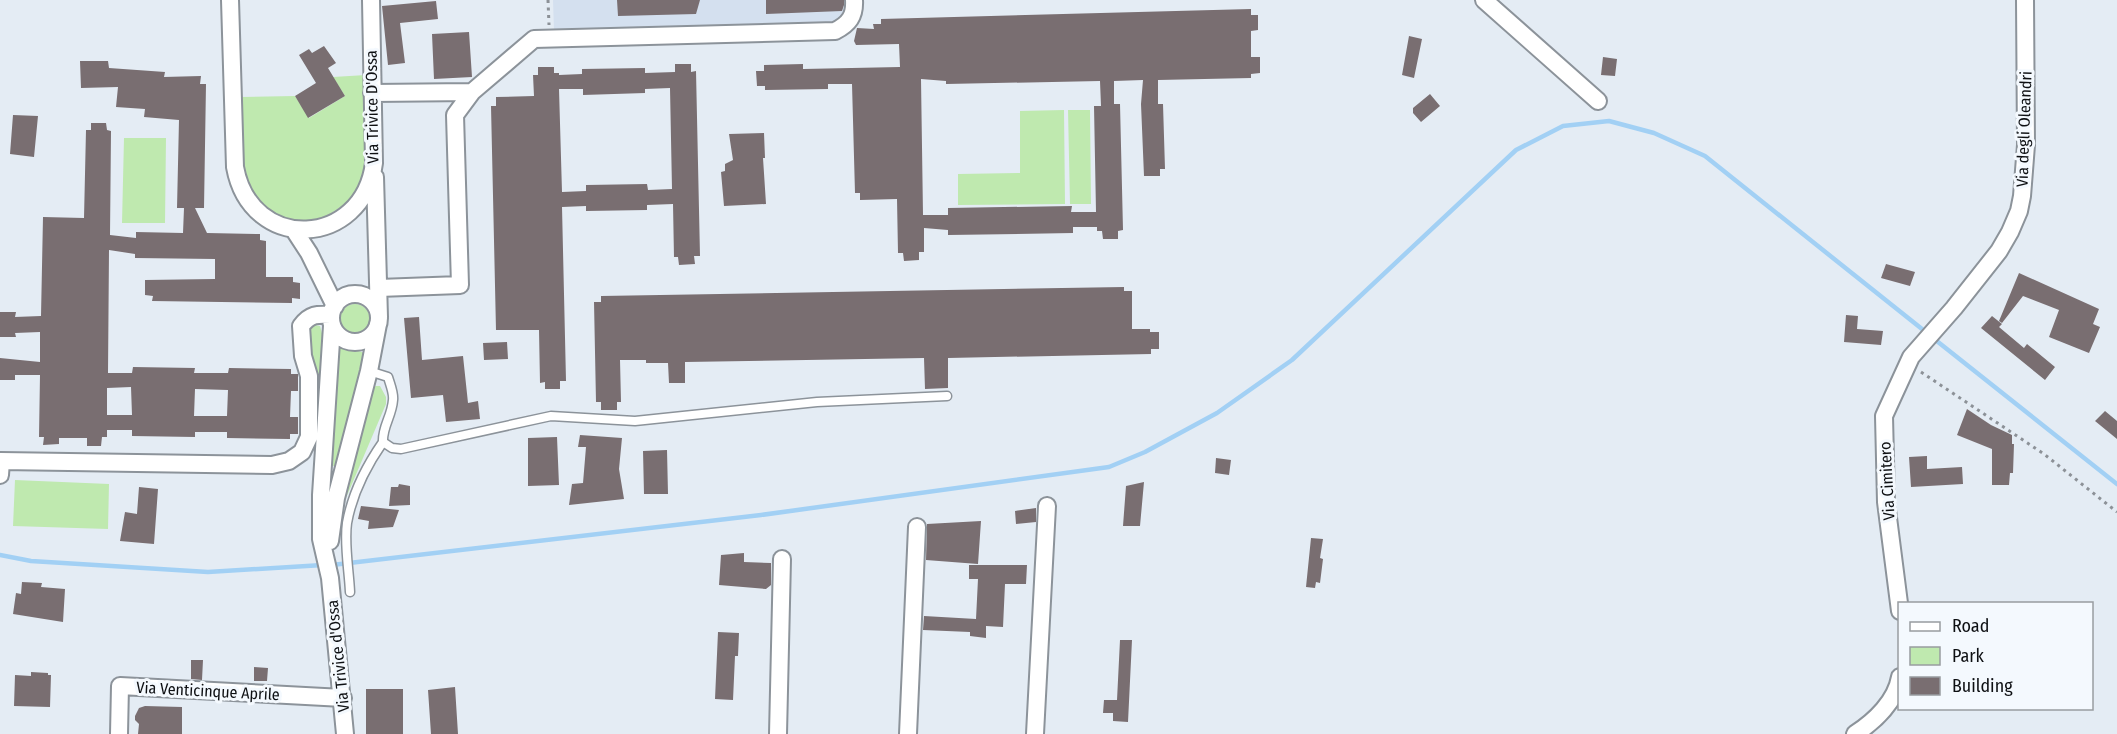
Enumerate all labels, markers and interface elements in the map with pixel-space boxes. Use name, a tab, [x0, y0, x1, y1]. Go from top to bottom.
street label: Via Trivice D'Ossa	[362, 50, 382, 164]
street label: Via degli Oleandri	[2012, 71, 2036, 187]
street label: Via Cimitero	[1875, 441, 1899, 521]
street label: Via Trivice d'Ossa	[323, 599, 353, 713]
legend	[1898, 602, 2093, 710]
text: Road	[1952, 615, 1989, 637]
text: Park	[1952, 645, 1985, 667]
text: Building	[1952, 675, 2013, 697]
street label: Via Venticinque Aprile	[136, 678, 280, 704]

